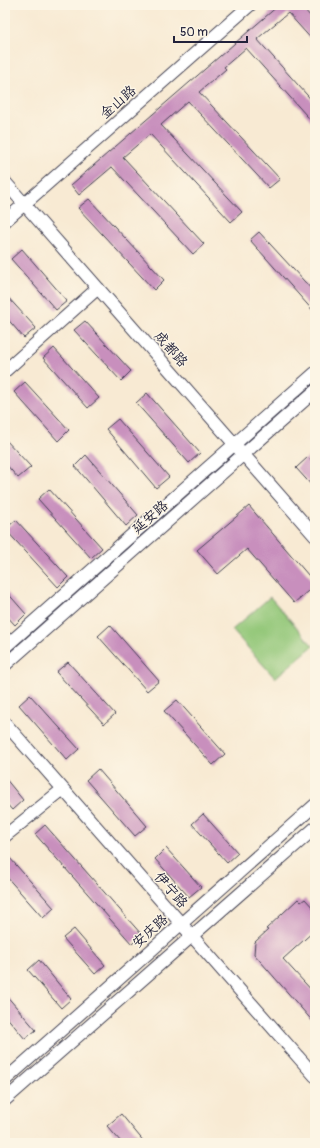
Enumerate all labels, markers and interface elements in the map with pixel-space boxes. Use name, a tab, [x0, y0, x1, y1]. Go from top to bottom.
scale bar	[174, 18, 247, 44]
text: 50 m	[180, 25, 208, 40]
street label: 金山路	[97, 82, 139, 122]
street label: 成都路	[151, 328, 191, 370]
street label: 延安路	[129, 497, 171, 537]
street label: 伊宁路	[151, 869, 191, 911]
street label: 安庆路	[129, 911, 171, 951]

